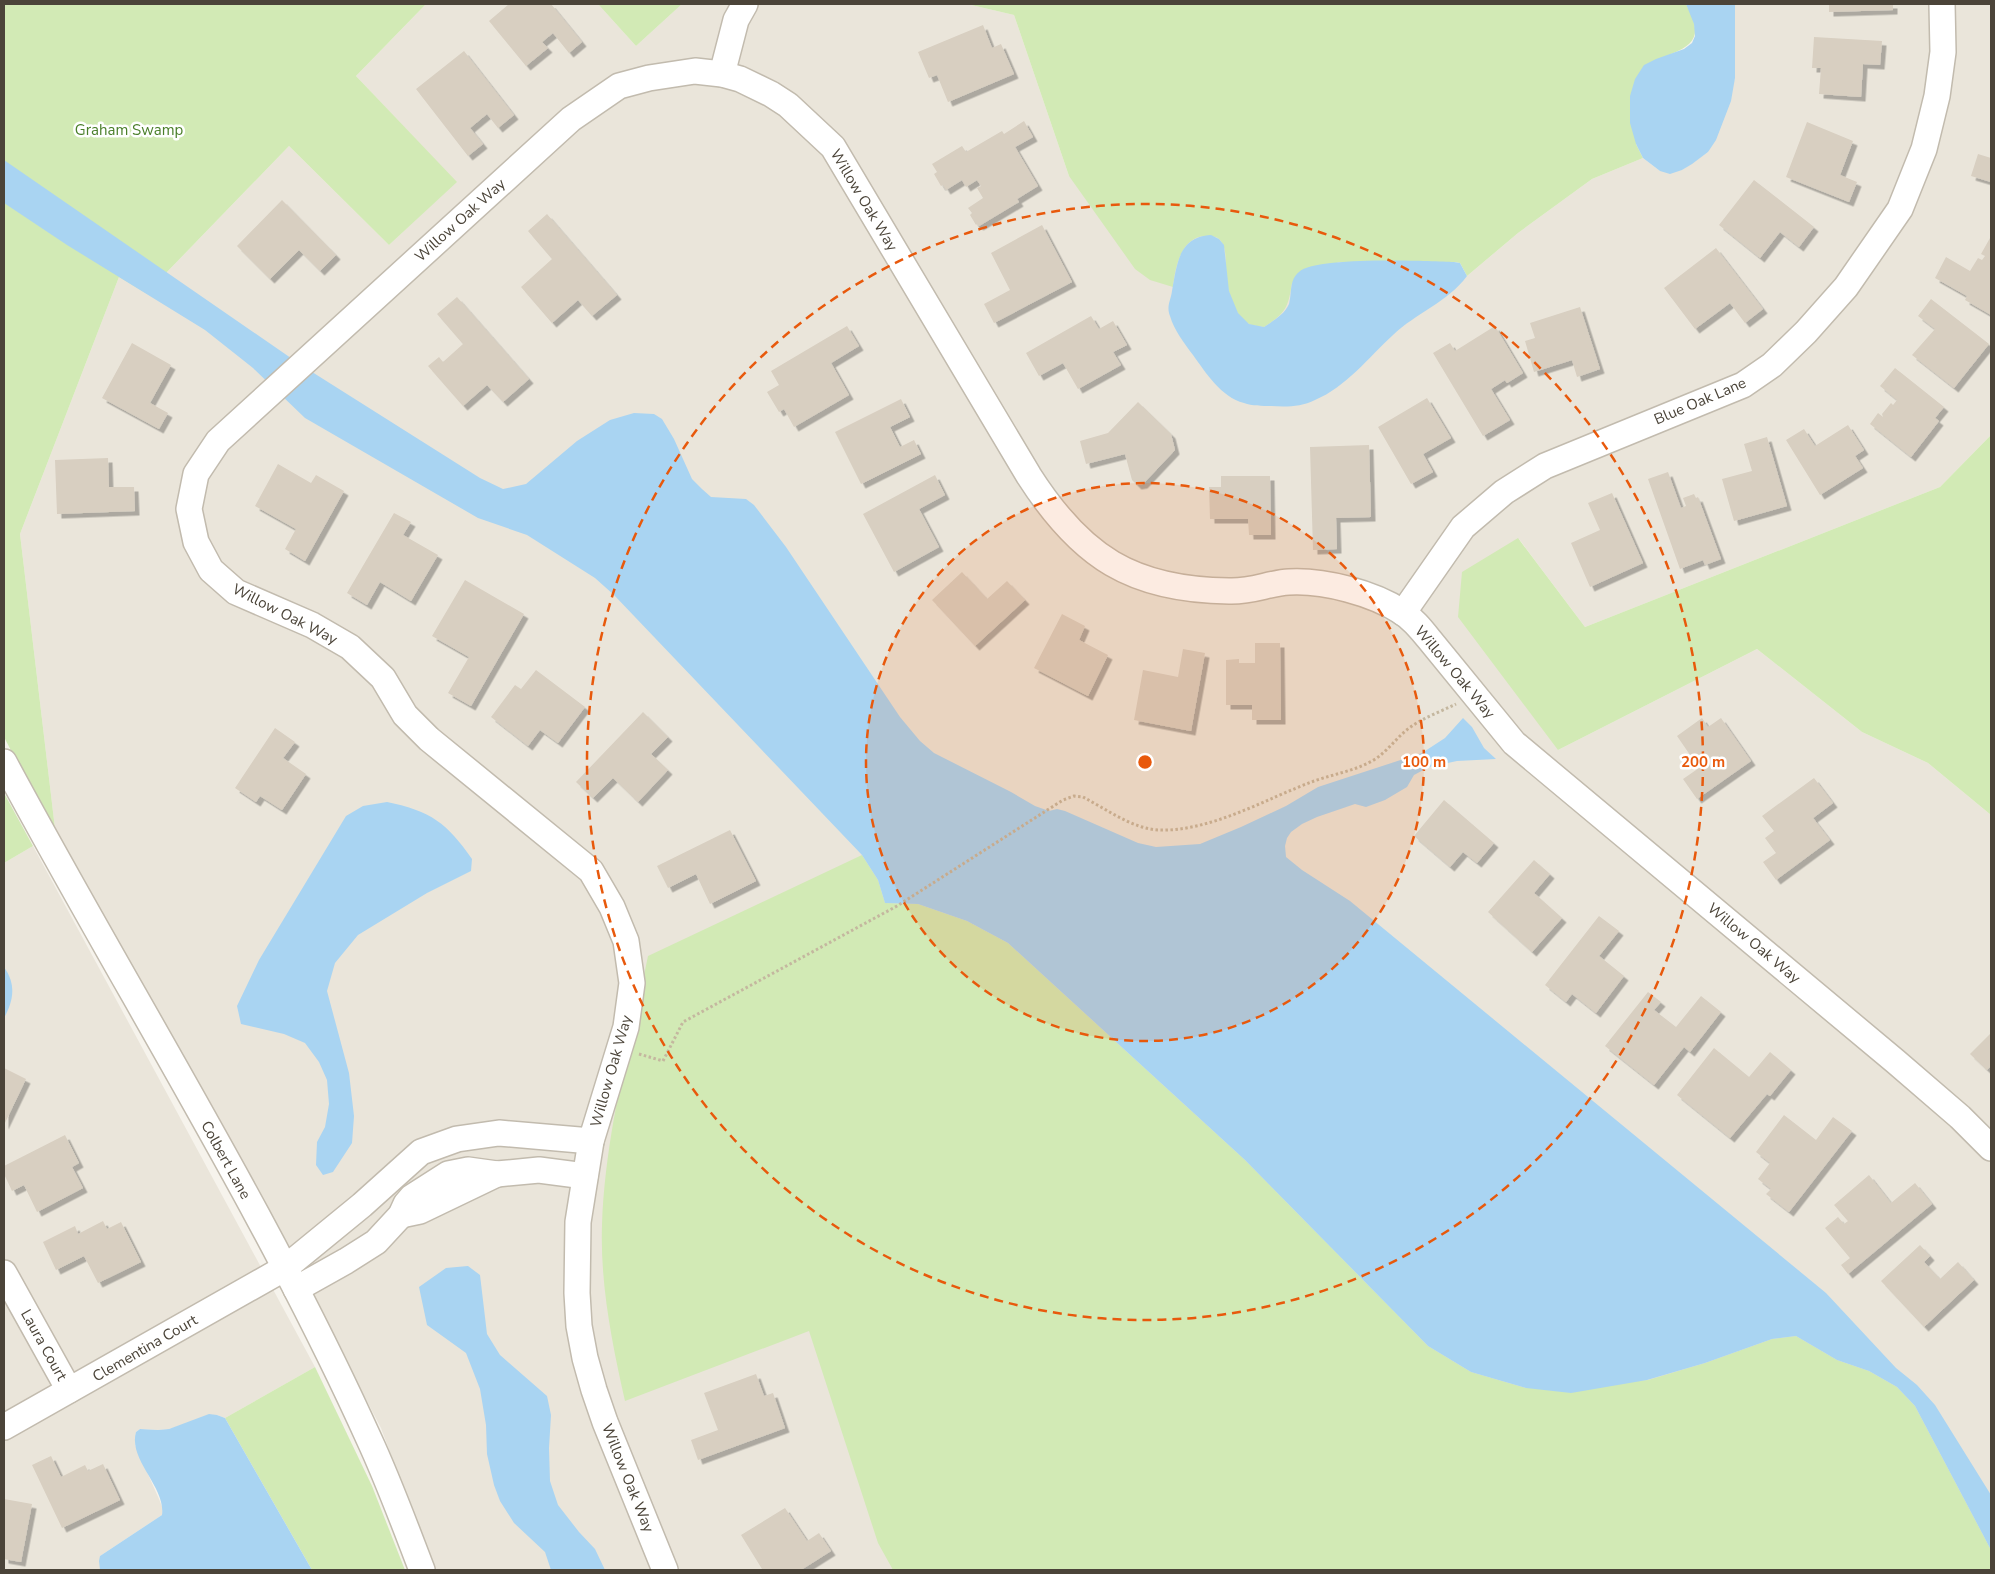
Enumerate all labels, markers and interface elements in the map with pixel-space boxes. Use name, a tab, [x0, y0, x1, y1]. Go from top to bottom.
park label: Graham Swamp	[75, 120, 183, 140]
street label: Willow Oak Way	[826, 145, 902, 255]
street label: Willow Oak Way	[410, 174, 510, 266]
street label: Blue Oak Lane	[1651, 373, 1749, 429]
street label: Willow Oak Way	[229, 579, 341, 649]
street label: Willow Oak Way	[1410, 621, 1500, 723]
text: 100 m	[1402, 752, 1446, 772]
text: 200 m	[1681, 752, 1725, 772]
centre of rings	[1136, 753, 1154, 771]
street label: Willow Oak Way	[1703, 898, 1805, 988]
street label: Willow Oak Way	[585, 1012, 637, 1129]
street label: Colbert Lane	[196, 1117, 256, 1203]
street label: Laura Court	[16, 1306, 72, 1385]
street label: Clementina Court	[89, 1309, 202, 1386]
street label: Willow Oak Way	[597, 1421, 659, 1536]

